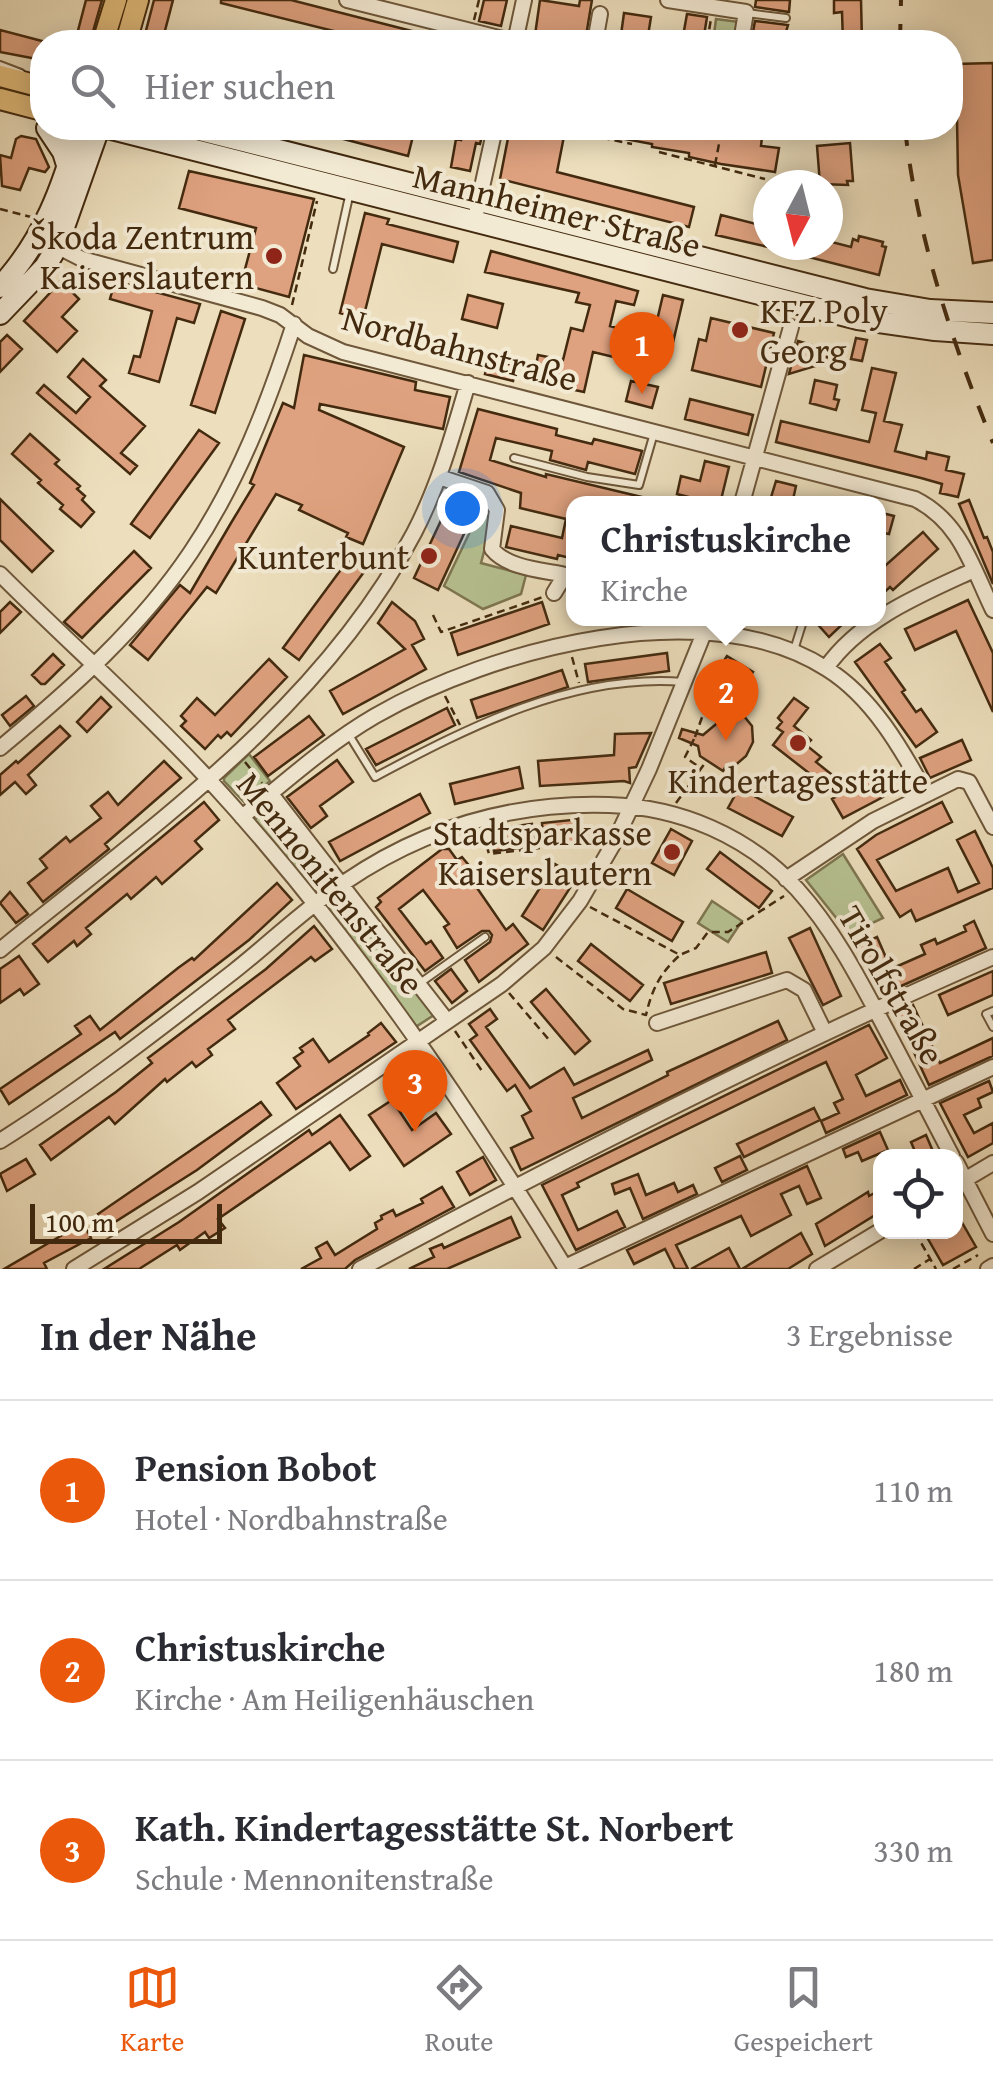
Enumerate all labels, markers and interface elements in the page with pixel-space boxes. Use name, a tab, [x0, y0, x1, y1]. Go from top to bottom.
search box	[30, 30, 963, 140]
text: Hier suchen	[145, 57, 335, 113]
icon: search	[65, 58, 120, 113]
street label: Mannheimer Straße	[408, 150, 706, 270]
north arrow	[753, 170, 843, 260]
place label: Škoda Zentrum Kaiserslautern	[30, 211, 254, 302]
marker: Škoda Zentrum Kaiserslautern	[263, 245, 285, 267]
place label: KFZ Poly Georg	[760, 285, 889, 376]
street label: Nordbahnstraße	[337, 292, 583, 404]
pin: 1	[610, 312, 674, 394]
marker: KFZ Poly Georg	[729, 319, 751, 341]
your location	[437, 483, 488, 534]
popup	[566, 496, 886, 626]
text: Christuskirche	[601, 510, 851, 566]
place label: Kunterbunt	[237, 531, 409, 582]
marker: Kunterbunt	[418, 545, 440, 567]
text: Kirche	[601, 566, 688, 613]
pin: 2	[694, 658, 758, 741]
marker: Kindertagesstätte	[787, 732, 809, 754]
place label: Kindertagesstätte	[668, 755, 928, 806]
street label: Mennonitenstraße	[225, 760, 437, 1006]
place label: Stadtsparkasse Kaiserslautern	[433, 807, 652, 898]
marker: Stadtsparkasse Kaiserslautern	[661, 841, 683, 863]
street label: Tirolfstraße	[826, 896, 958, 1074]
pin: 3	[382, 1050, 448, 1132]
map controls	[873, 1149, 963, 1239]
button: locate	[873, 1149, 963, 1239]
scale bar	[30, 1199, 222, 1244]
text: 100 m	[45, 1201, 114, 1242]
text: In der Nähe	[40, 1304, 257, 1365]
text: 3 Ergebnisse	[786, 1311, 953, 1358]
text: Pension Bobot	[135, 1439, 376, 1495]
text: 1	[64, 1467, 81, 1514]
text: 110 m	[874, 1467, 953, 1514]
text: Hotel · Nordbahnstraße	[135, 1495, 448, 1542]
text: Christuskirche	[135, 1619, 385, 1675]
text: 2	[64, 1647, 81, 1694]
text: 180 m	[874, 1647, 953, 1694]
text: Kirche · Am Heiligenhäuschen	[135, 1675, 534, 1722]
text: Kath. Kindertagesstätte St. Norbert	[135, 1799, 733, 1855]
text: 3	[64, 1827, 81, 1874]
text: 330 m	[874, 1827, 953, 1874]
text: Schule · Mennonitenstraße	[135, 1855, 494, 1902]
tab: Karte	[120, 1960, 185, 2061]
tab: Route	[425, 1960, 493, 2061]
tab: Gespeichert	[734, 1960, 873, 2061]

